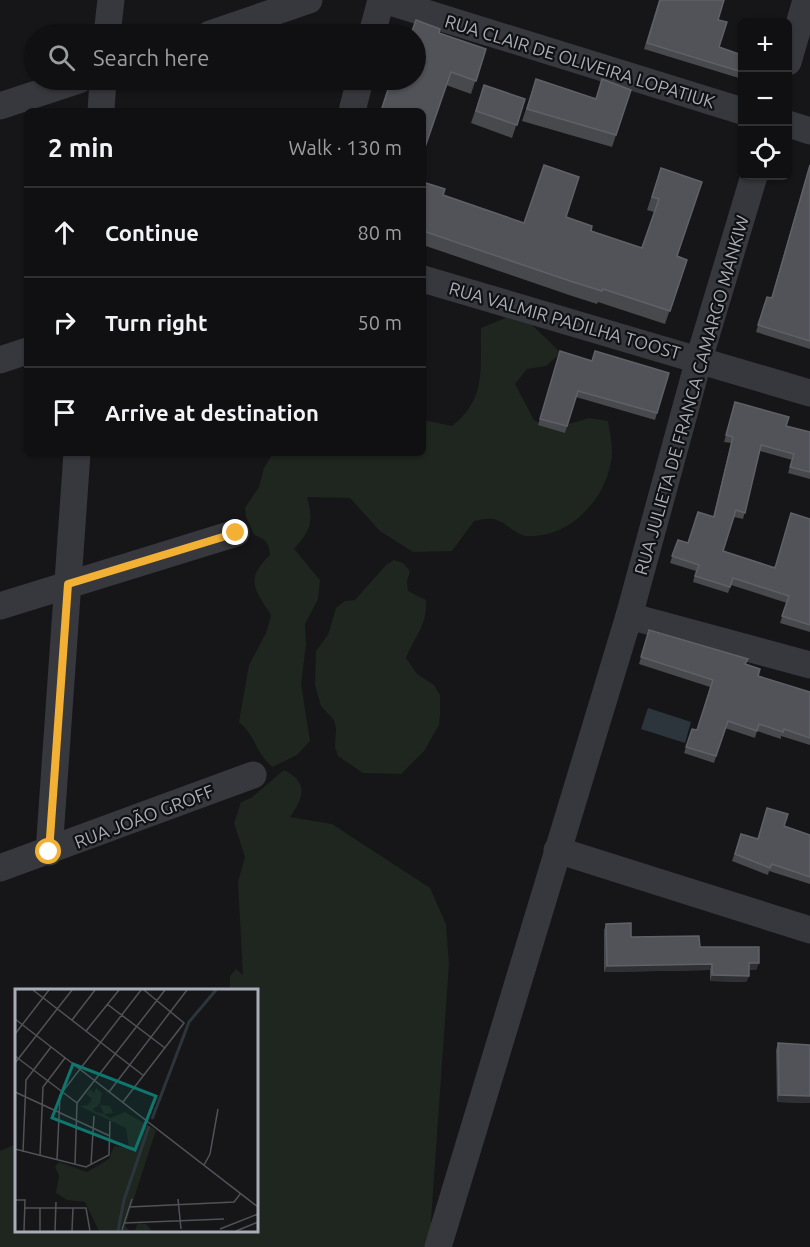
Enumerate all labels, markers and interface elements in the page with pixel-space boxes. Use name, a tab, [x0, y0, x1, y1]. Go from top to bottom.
street label: RUA CLAIR DE OLIVEIRA LOPATIUK	[443, 10, 717, 112]
map controls	[738, 18, 792, 180]
button: +	[738, 18, 792, 72]
search box	[24, 24, 426, 90]
icon: search	[45, 41, 78, 74]
text: Search here	[93, 45, 209, 70]
button: −	[738, 72, 792, 126]
button: locate	[738, 126, 792, 180]
text: 2 min	[48, 133, 114, 162]
text: Walk · 130 m	[289, 136, 402, 159]
street label: RUA JULIETA DE FRANCA CAMARGO MANKIW	[630, 213, 752, 577]
icon: ahead	[48, 216, 81, 249]
text: Continue	[105, 220, 199, 245]
text: 80 m	[358, 221, 402, 244]
street label: RUA VALMIR PADILHA TOOST	[447, 277, 683, 363]
icon: right	[48, 306, 81, 339]
text: Turn right	[105, 310, 207, 335]
text: 50 m	[358, 311, 402, 334]
icon: arrive	[48, 396, 81, 429]
text: Arrive at destination	[105, 400, 319, 425]
route end	[222, 519, 248, 545]
street label: RUA JOÃO GROFF	[71, 779, 216, 852]
route start	[35, 838, 61, 864]
inset map	[15, 989, 258, 1232]

